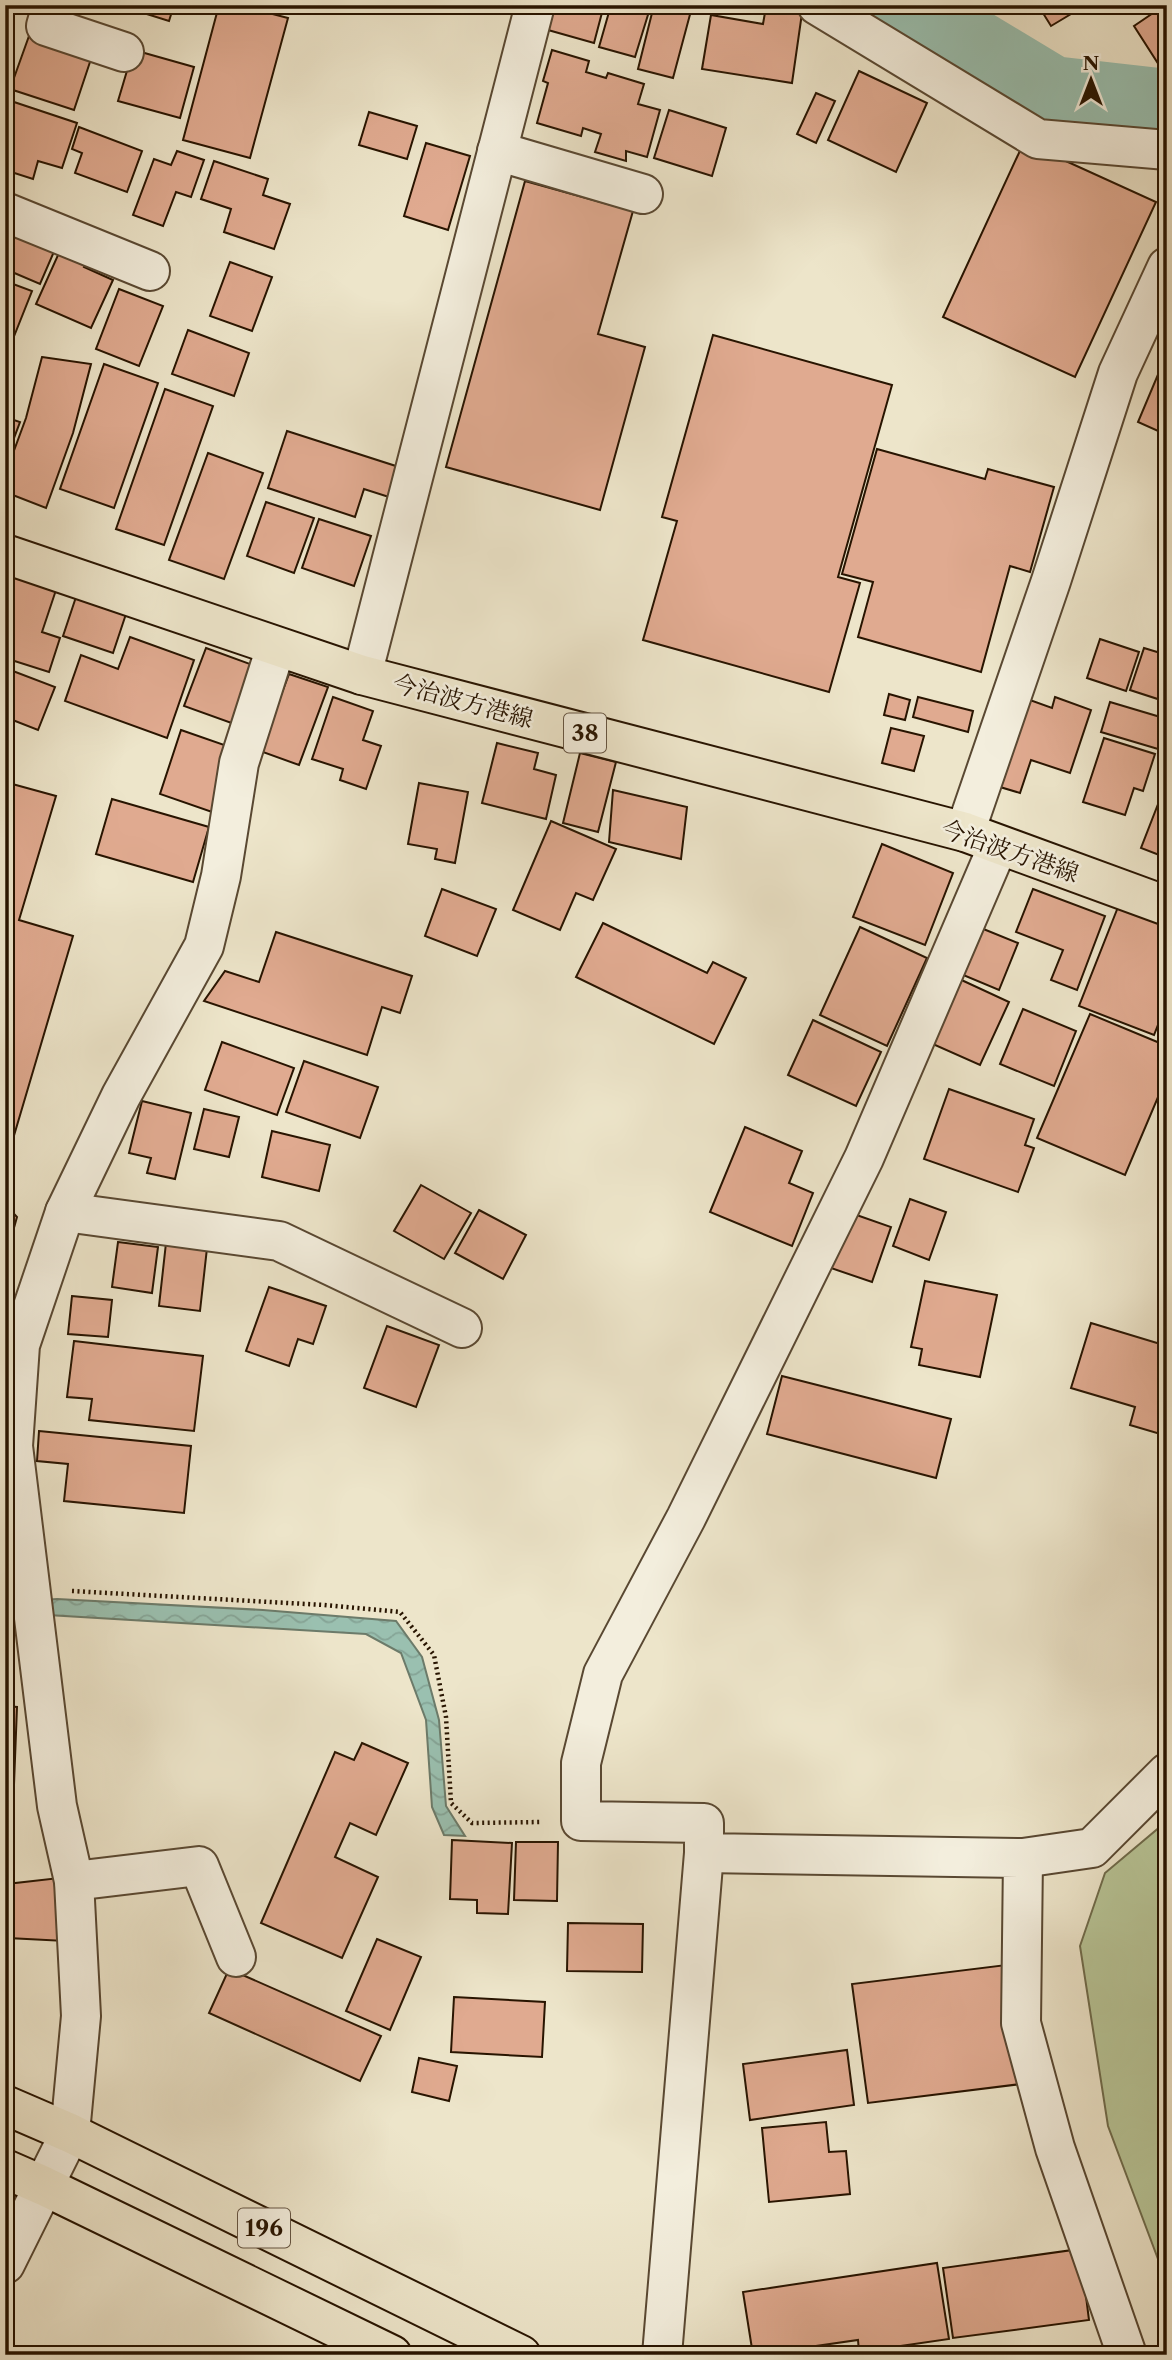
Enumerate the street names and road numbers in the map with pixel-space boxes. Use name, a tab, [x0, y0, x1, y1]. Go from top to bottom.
street label: 今治波方港線	[390, 668, 536, 734]
road number: 38	[564, 713, 606, 752]
street label: 今治波方港線	[937, 814, 1083, 888]
road number: 196	[238, 2208, 290, 2248]

